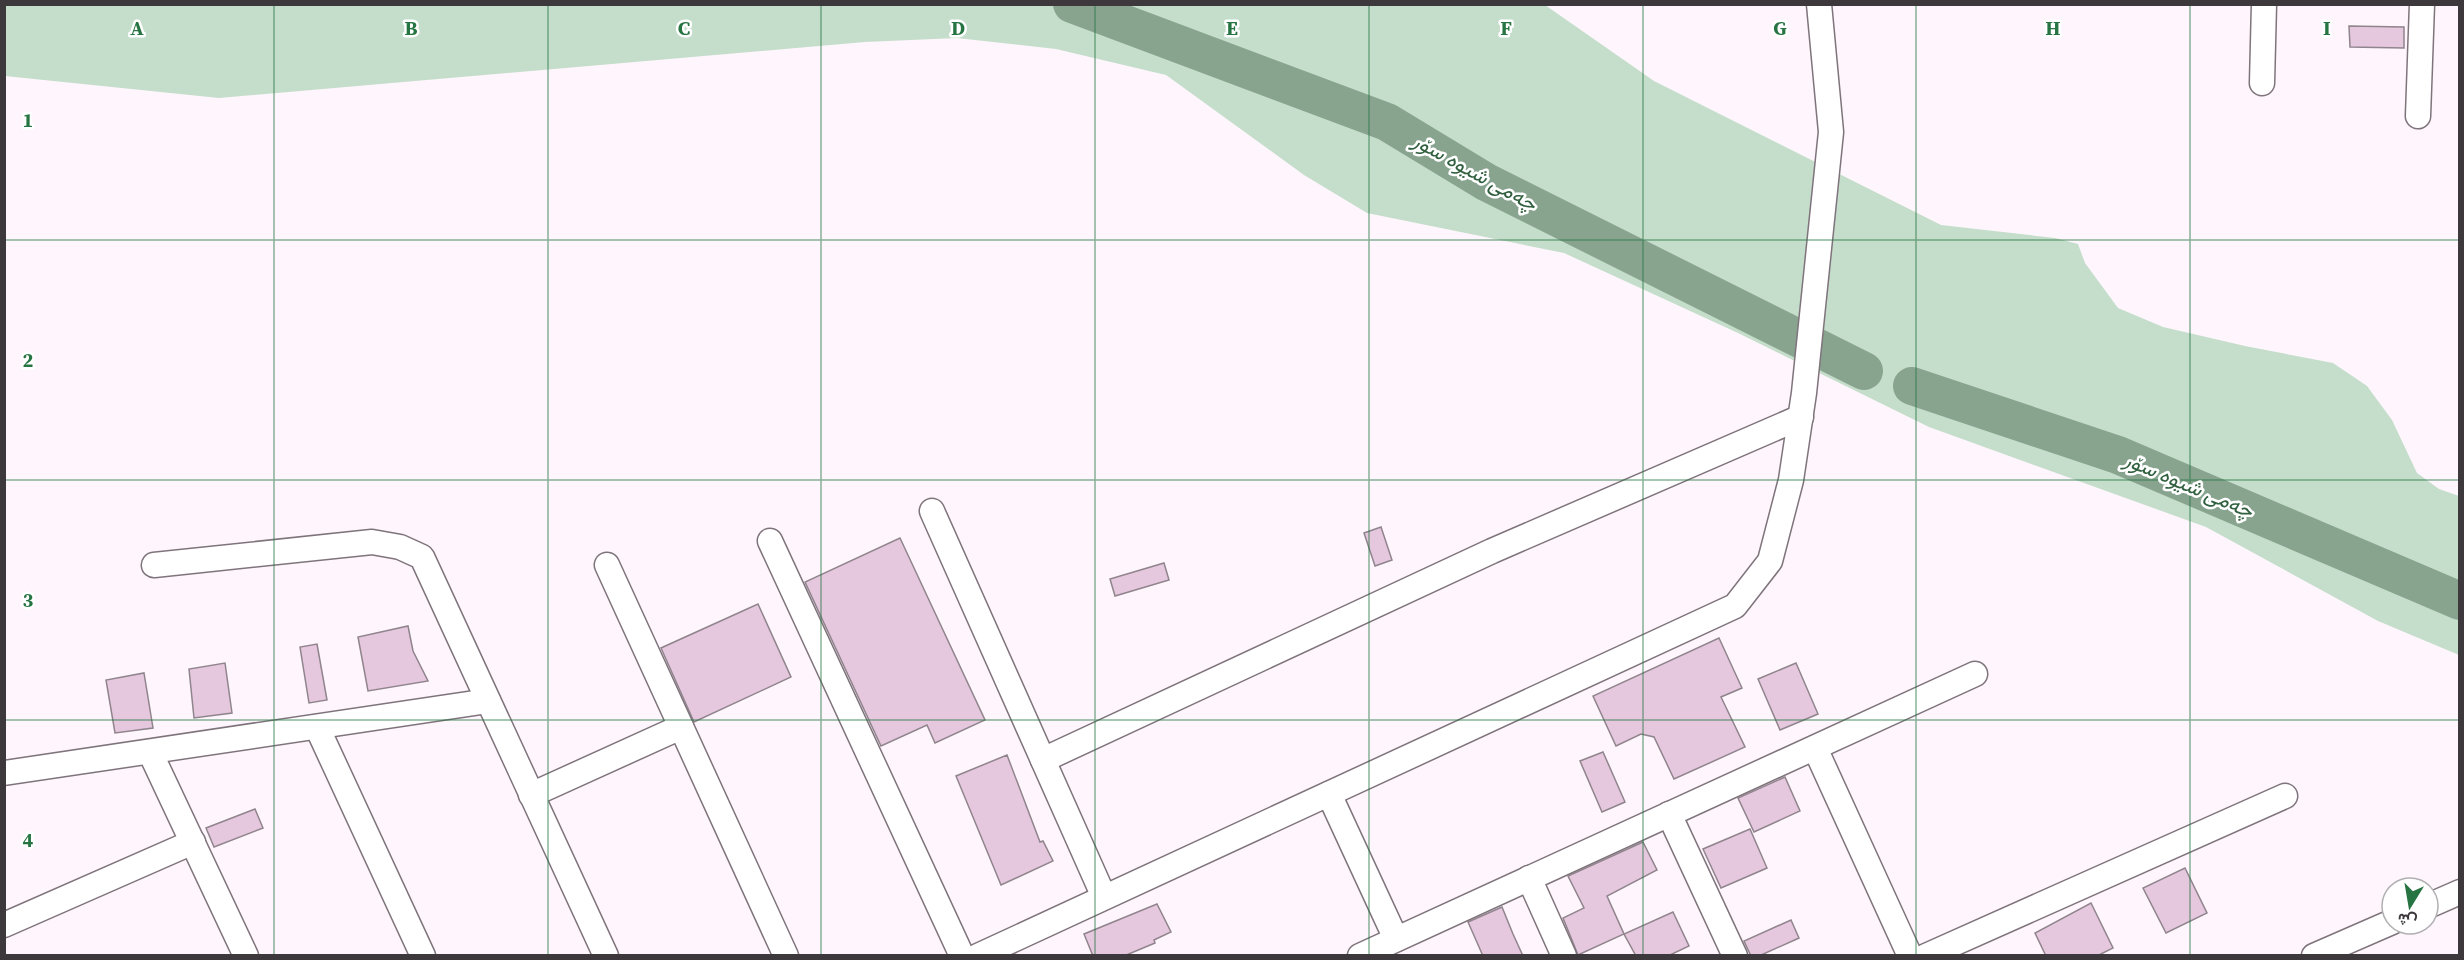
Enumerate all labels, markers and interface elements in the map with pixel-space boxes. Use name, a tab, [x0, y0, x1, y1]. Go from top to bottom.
text: A	[130, 14, 144, 42]
text: B	[404, 14, 418, 42]
text: C	[678, 14, 690, 42]
text: D	[951, 14, 965, 42]
text: E	[1226, 14, 1238, 42]
text: F	[1500, 14, 1512, 42]
text: G	[1773, 14, 1787, 42]
text: H	[2045, 14, 2061, 42]
text: I	[2323, 14, 2331, 42]
text: 1	[23, 106, 33, 134]
water label: چەمی شیوە سۆر	[1406, 125, 1543, 218]
text: 2	[23, 346, 34, 374]
water label: چەمی شیوە سۆر	[2118, 444, 2259, 525]
text: 3	[23, 586, 34, 614]
text: 4	[23, 826, 34, 854]
north arrow	[2380, 876, 2440, 936]
text: ش	[2396, 908, 2419, 933]

